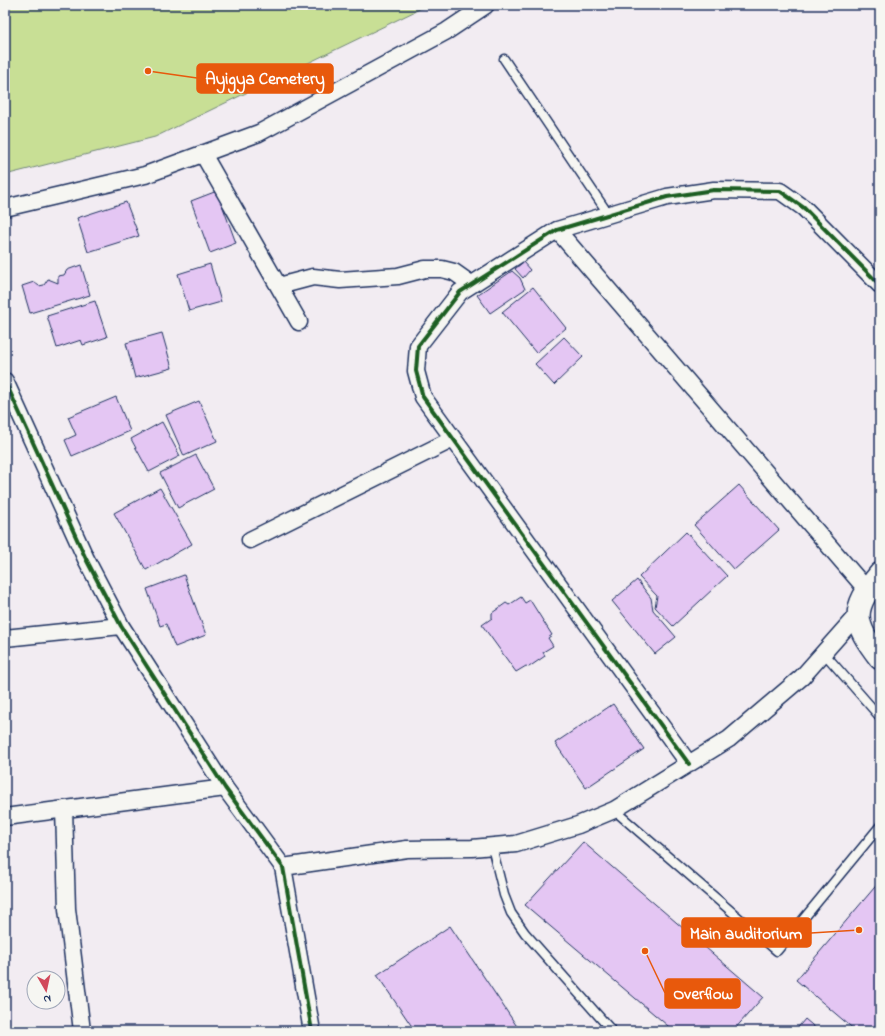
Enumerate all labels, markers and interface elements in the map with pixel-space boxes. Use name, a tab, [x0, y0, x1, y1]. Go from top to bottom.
callout: Ayigya Cemetery	[197, 64, 333, 93]
text: Ayigya Cemetery	[205, 67, 325, 94]
callout: Main auditorium	[682, 918, 811, 947]
text: Main auditorium	[690, 922, 802, 947]
north arrow	[26, 970, 66, 1010]
callout: Overflow	[665, 979, 740, 1008]
text: Overflow	[673, 982, 733, 1007]
text: N	[42, 990, 52, 1007]

